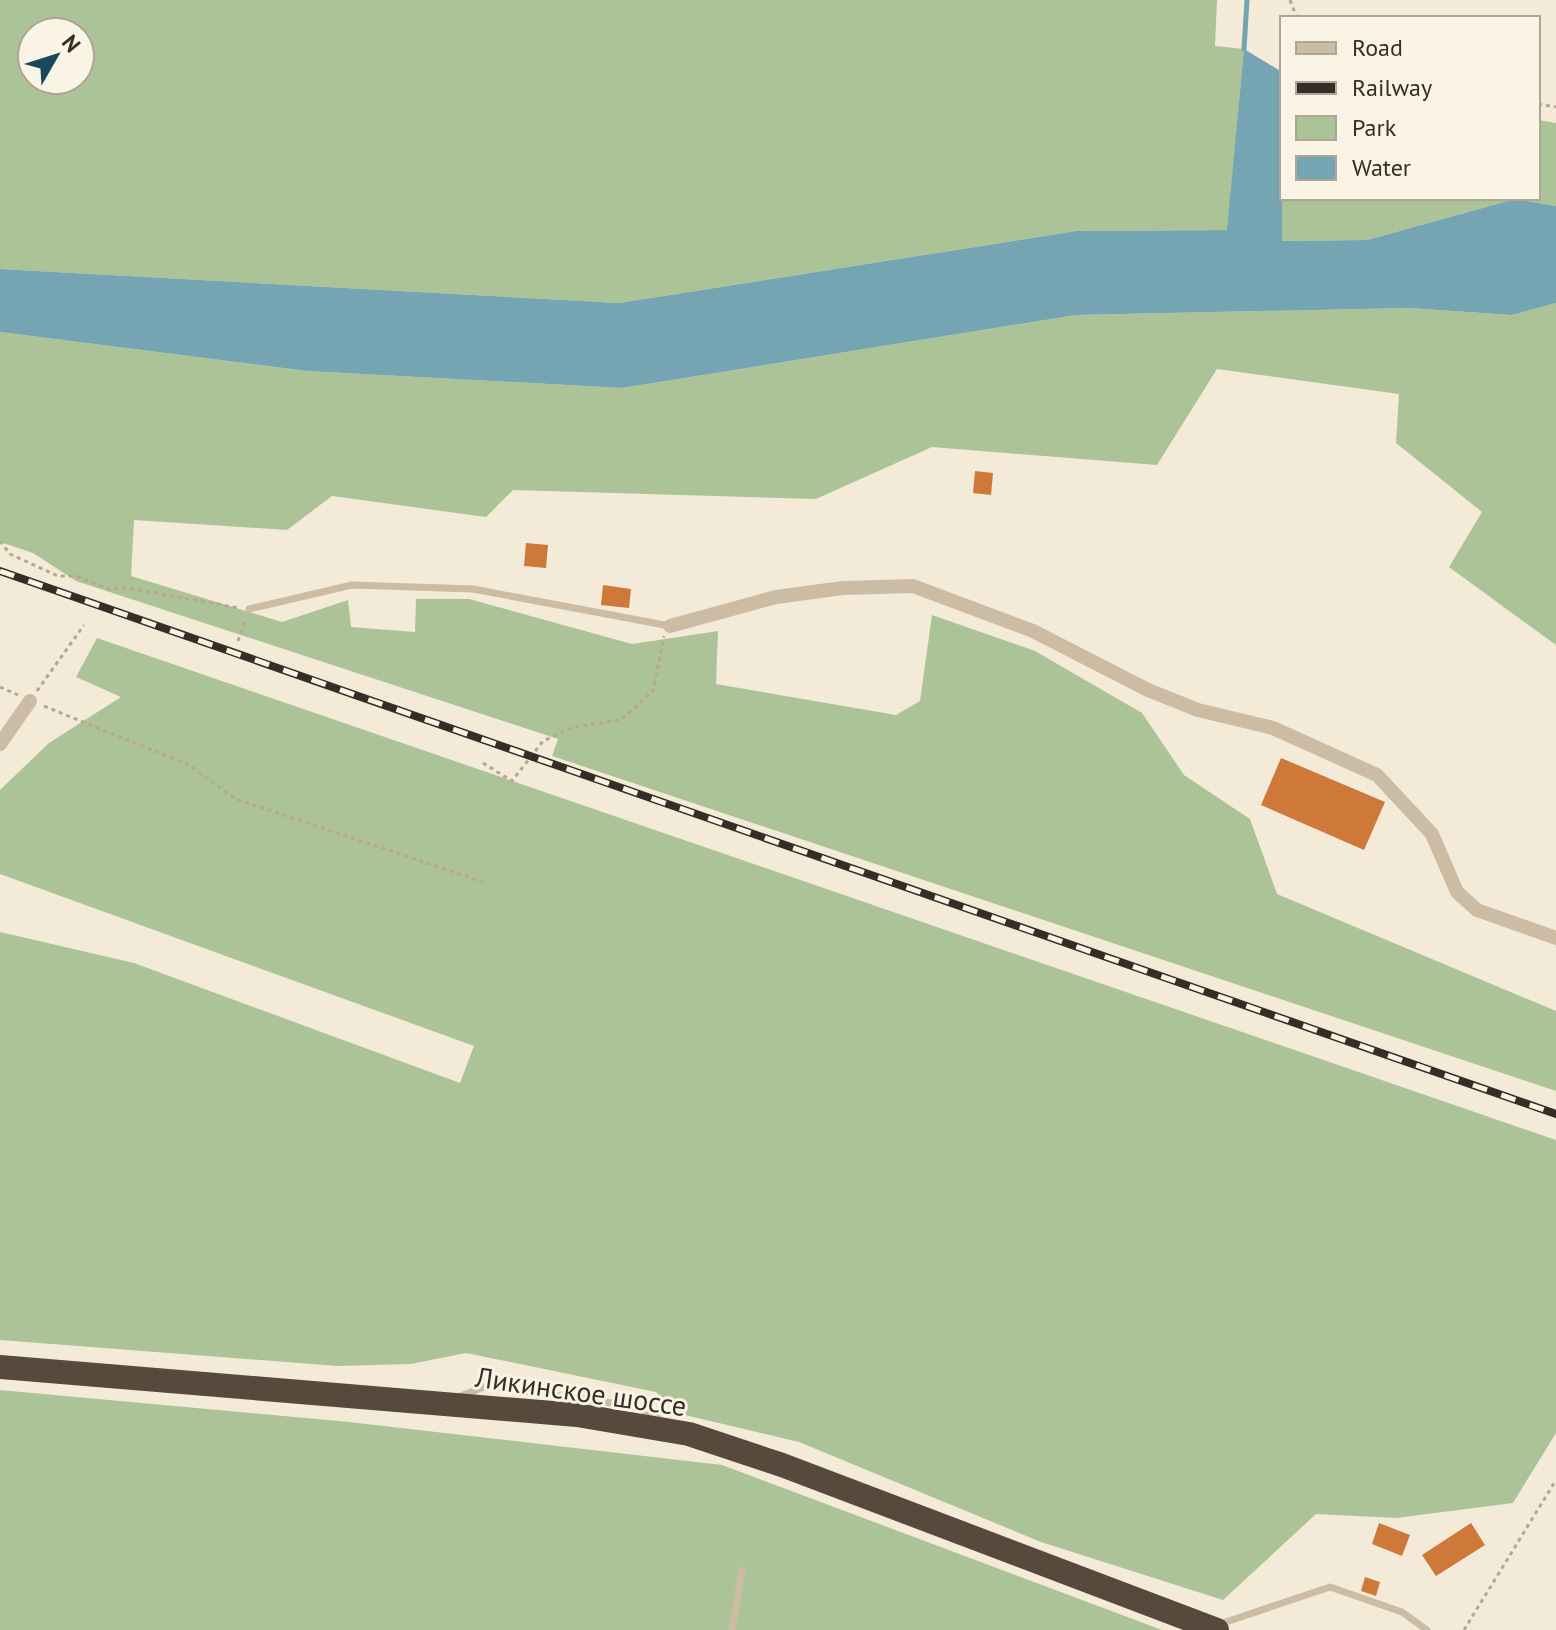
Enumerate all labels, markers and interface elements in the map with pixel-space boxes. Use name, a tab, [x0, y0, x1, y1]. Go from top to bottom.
north arrow	[16, 16, 96, 96]
legend	[1280, 16, 1540, 200]
text: N	[56, 29, 87, 58]
text: Road	[1352, 32, 1403, 63]
text: Railway	[1352, 72, 1432, 103]
text: Park	[1352, 112, 1397, 143]
text: Water	[1352, 152, 1411, 183]
street label: Ликинское шоссе	[472, 1358, 689, 1424]

